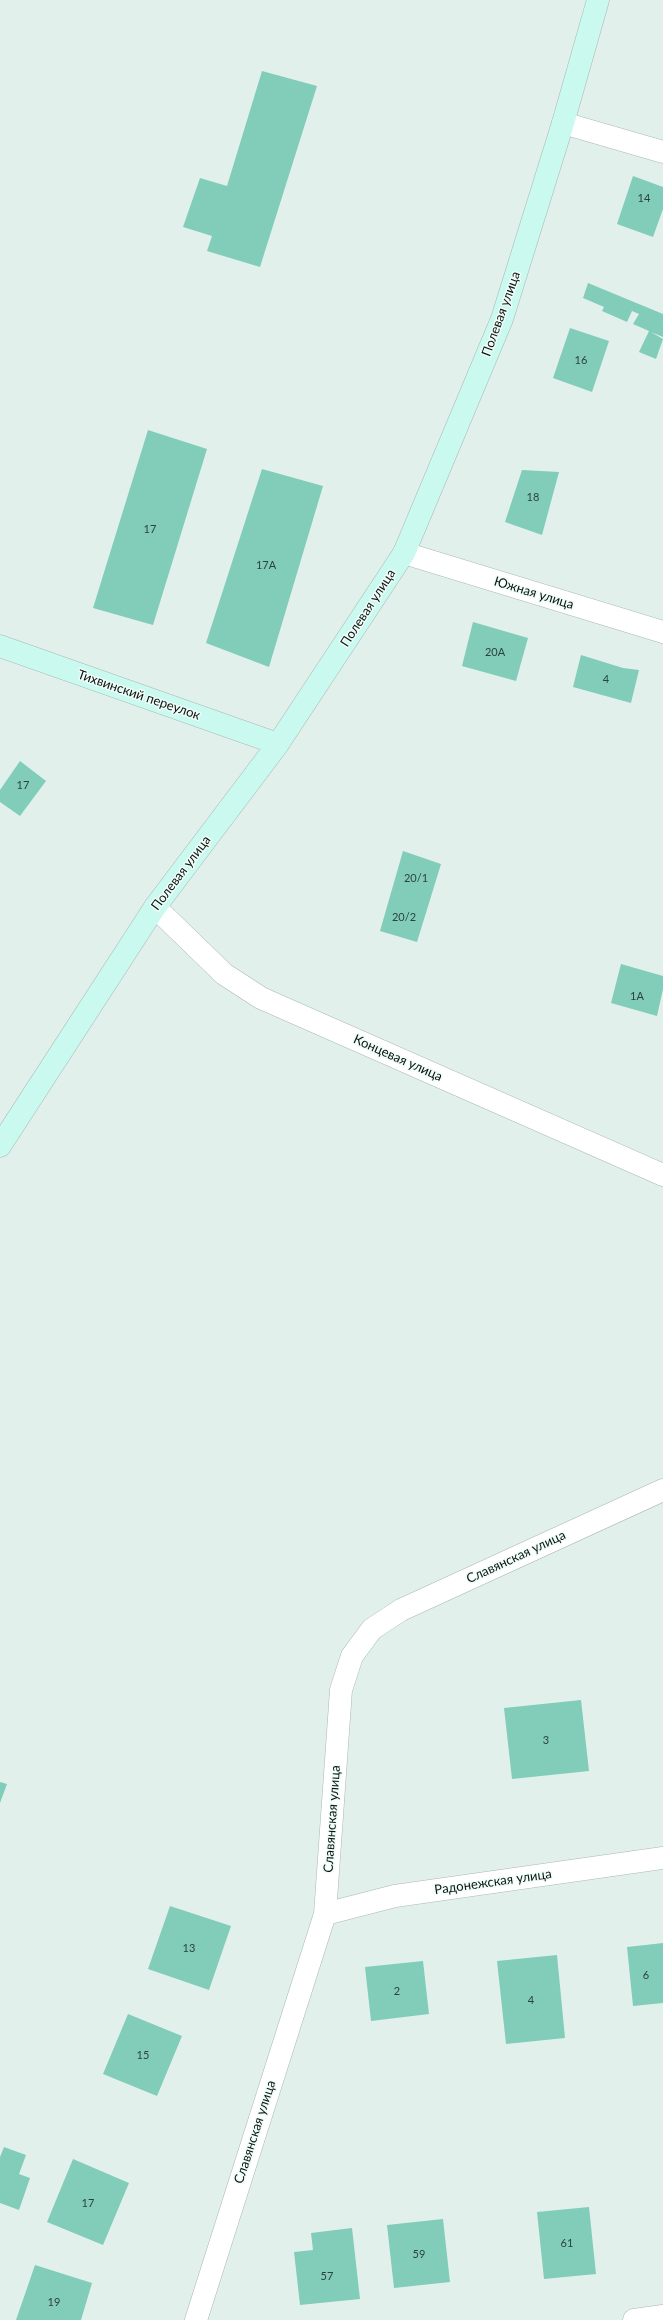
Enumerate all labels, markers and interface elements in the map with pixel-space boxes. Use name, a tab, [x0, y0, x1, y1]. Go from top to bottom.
house number: 14	[638, 191, 650, 205]
street label: Полевая улица	[478, 269, 524, 359]
house number: 16	[575, 353, 587, 367]
house number: 18	[527, 490, 539, 504]
house number: 17	[144, 522, 156, 536]
house number: 17А	[256, 558, 276, 572]
street label: Полевая улица	[337, 566, 399, 650]
street label: Южная улица	[492, 573, 576, 613]
house number: 20А	[485, 645, 505, 659]
street label: Тихвинский переулок	[76, 667, 202, 723]
house number: 4	[603, 672, 609, 686]
house number: 17	[17, 778, 29, 792]
street label: Полевая улица	[148, 833, 214, 913]
house number: 20/1	[404, 871, 428, 885]
house number: 20/2	[392, 910, 416, 924]
house number: 1А	[630, 989, 644, 1003]
street label: Концевая улица	[351, 1031, 445, 1085]
street label: Славянская улица	[464, 1527, 568, 1587]
house number: 3	[543, 1733, 549, 1747]
street label: Славянская улица	[320, 1765, 344, 1873]
street label: Радонежская улица	[433, 1866, 553, 1898]
house number: 13	[183, 1941, 195, 1955]
house number: 6	[643, 1968, 649, 1982]
house number: 2	[394, 1984, 400, 1998]
house number: 4	[528, 1993, 534, 2007]
house number: 15	[137, 2048, 149, 2062]
street label: Славянская улица	[231, 2078, 279, 2186]
house number: 17	[82, 2196, 94, 2210]
house number: 61	[561, 2236, 573, 2250]
house number: 59	[413, 2247, 425, 2261]
house number: 57	[321, 2269, 333, 2283]
house number: 19	[48, 2295, 60, 2309]

